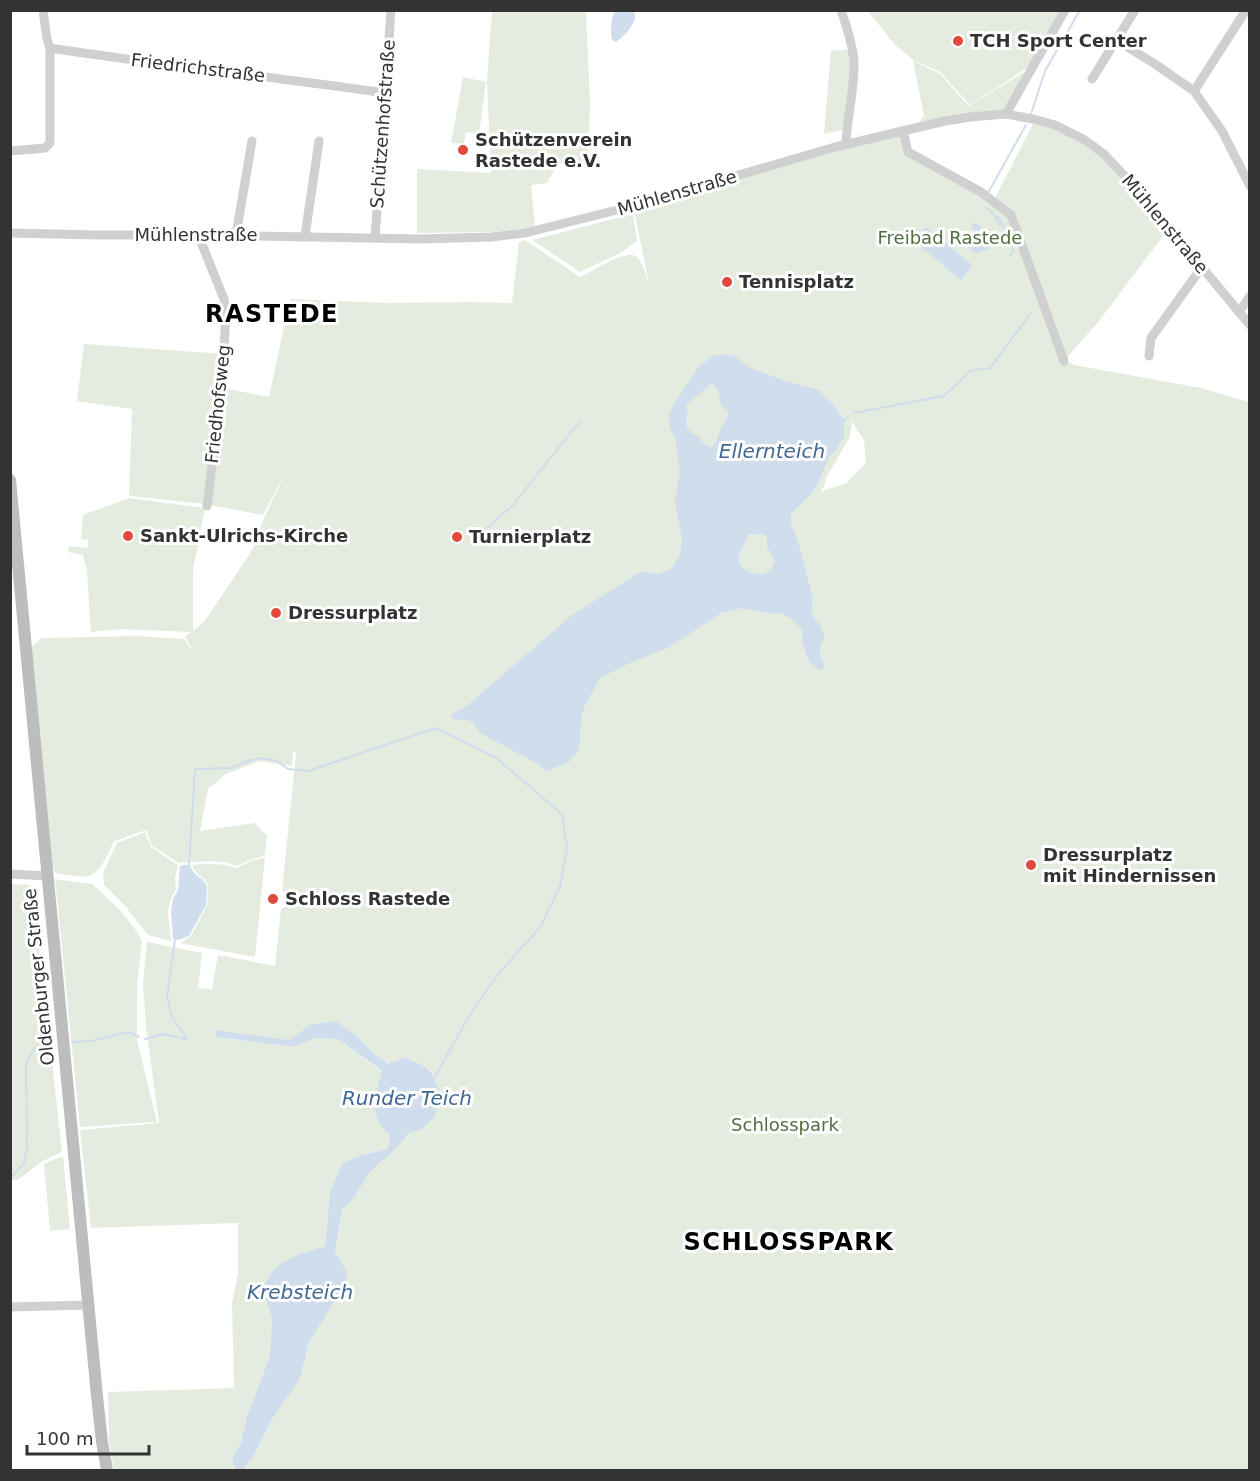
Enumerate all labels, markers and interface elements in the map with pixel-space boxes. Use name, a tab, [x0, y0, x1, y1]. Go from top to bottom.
place label: TCH Sport Center	[970, 30, 1147, 51]
marker: TCH Sport Center	[951, 34, 965, 48]
street label: Schützenhofstraße	[366, 39, 399, 209]
street label: Friedrichstraße	[130, 49, 266, 86]
place label: Schützenverein Rastede e.V.	[475, 129, 632, 171]
marker: Schützenverein Rastede e.V.	[456, 143, 470, 157]
street label: Mühlenstraße	[615, 165, 739, 220]
street label: Mühlenstraße	[1118, 170, 1213, 278]
street label: Mühlenstraße	[134, 224, 258, 245]
park label: Freibad Rastede	[878, 227, 1022, 248]
place label: Tennisplatz	[739, 271, 854, 292]
marker: Tennisplatz	[720, 275, 734, 289]
district label: RASTEDE	[205, 300, 339, 328]
street label: Friedhofsweg	[201, 344, 234, 464]
water label: Ellernteich	[719, 439, 825, 463]
place label: Sankt-Ulrichs-Kirche	[140, 525, 348, 546]
place label: Turnierplatz	[469, 526, 591, 547]
marker: Sankt-Ulrichs-Kirche	[121, 529, 135, 543]
marker: Turnierplatz	[450, 530, 464, 544]
place label: Dressurplatz	[288, 602, 417, 623]
marker: Dressurplatz	[269, 606, 283, 620]
place label: Dressurplatz mit Hindernissen	[1043, 844, 1216, 886]
marker: Dressurplatz mit Hindernissen	[1024, 858, 1038, 872]
street label: Oldenburger Straße	[19, 887, 58, 1067]
place label: Schloss Rastede	[285, 888, 450, 909]
marker: Schloss Rastede	[266, 892, 280, 906]
water label: Runder Teich	[342, 1086, 472, 1110]
park label: Schlosspark	[731, 1114, 839, 1135]
district label: SCHLOSSPARK	[684, 1228, 894, 1256]
water label: Krebsteich	[247, 1280, 353, 1304]
scale bar	[27, 1418, 148, 1456]
text: 100 m	[36, 1428, 94, 1449]

